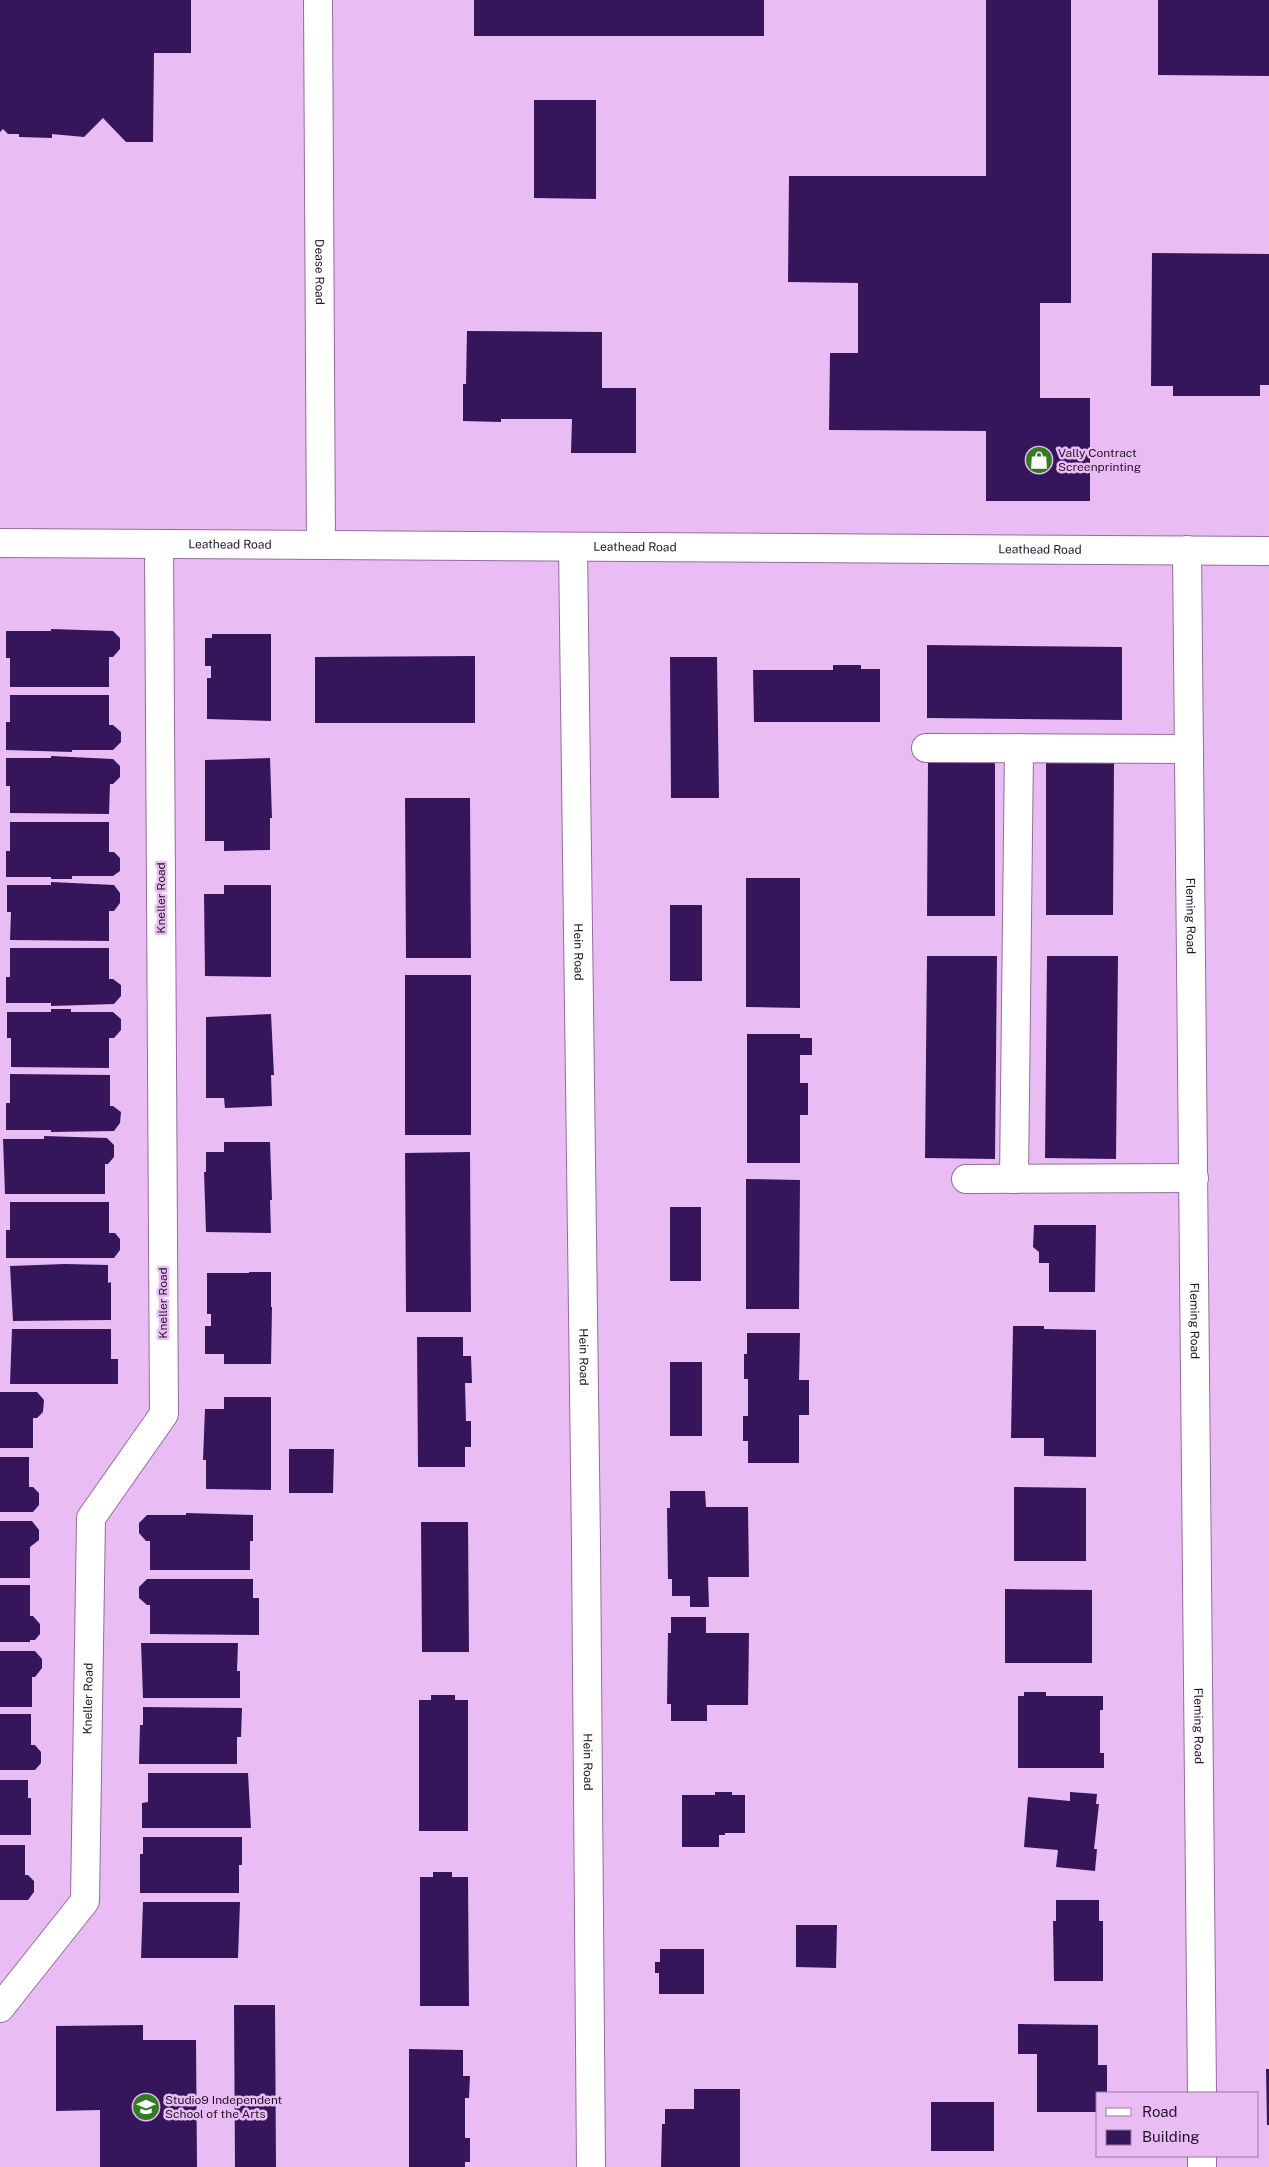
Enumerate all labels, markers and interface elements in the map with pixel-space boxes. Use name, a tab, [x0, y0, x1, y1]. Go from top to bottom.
street label: Dease Road	[312, 239, 327, 305]
shop icon: Vally Contract Screenprinting	[1024, 445, 1054, 475]
place label: Vally Contract Screenprinting	[1058, 446, 1141, 474]
street label: Leathead Road	[188, 537, 272, 552]
street label: Leathead Road	[593, 540, 677, 554]
street label: Leathead Road	[998, 542, 1082, 557]
street label: Kneller Road	[154, 862, 168, 934]
street label: Fleming Road	[1183, 878, 1198, 954]
street label: Hein Road	[571, 923, 586, 981]
street label: Kneller Road	[156, 1267, 170, 1339]
street label: Fleming Road	[1187, 1283, 1202, 1359]
street label: Hein Road	[576, 1328, 591, 1386]
street label: Kneller Road	[81, 1663, 96, 1735]
street label: Fleming Road	[1191, 1688, 1206, 1764]
street label: Hein Road	[581, 1733, 595, 1791]
school or university icon: Studio9 Independent School of the Arts	[131, 2092, 161, 2122]
legend	[1096, 2092, 1259, 2157]
place label: Studio9 Independent School of the Arts	[165, 2093, 283, 2121]
text: Road	[1142, 2103, 1178, 2120]
text: Building	[1142, 2128, 1200, 2145]

